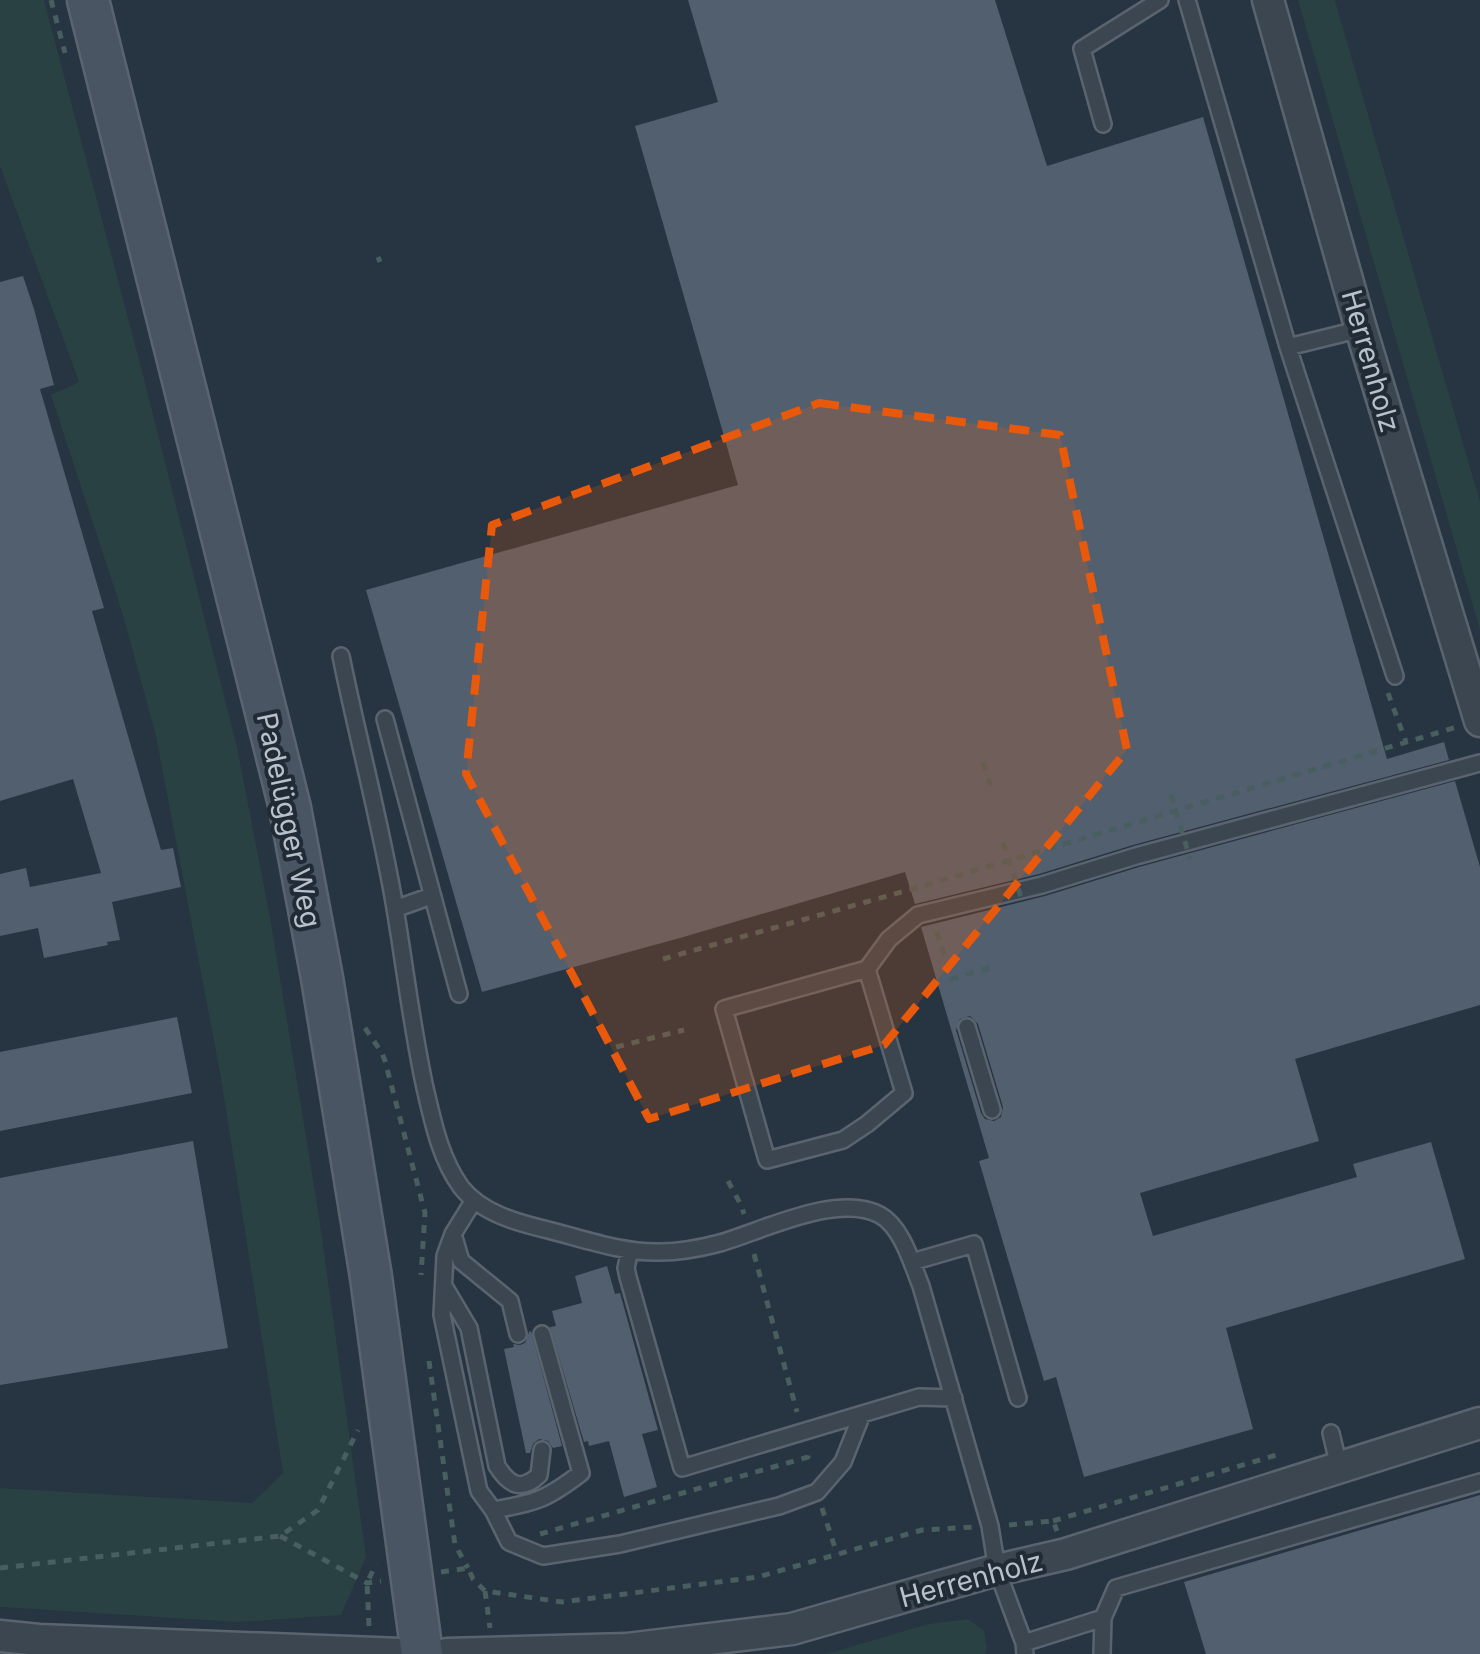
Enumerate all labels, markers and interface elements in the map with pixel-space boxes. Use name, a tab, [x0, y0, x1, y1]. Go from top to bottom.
street label: Herrenholz	[1334, 286, 1408, 436]
street label: Padelügger Weg	[250, 709, 328, 931]
street label: Herrenholz	[896, 1544, 1046, 1614]

